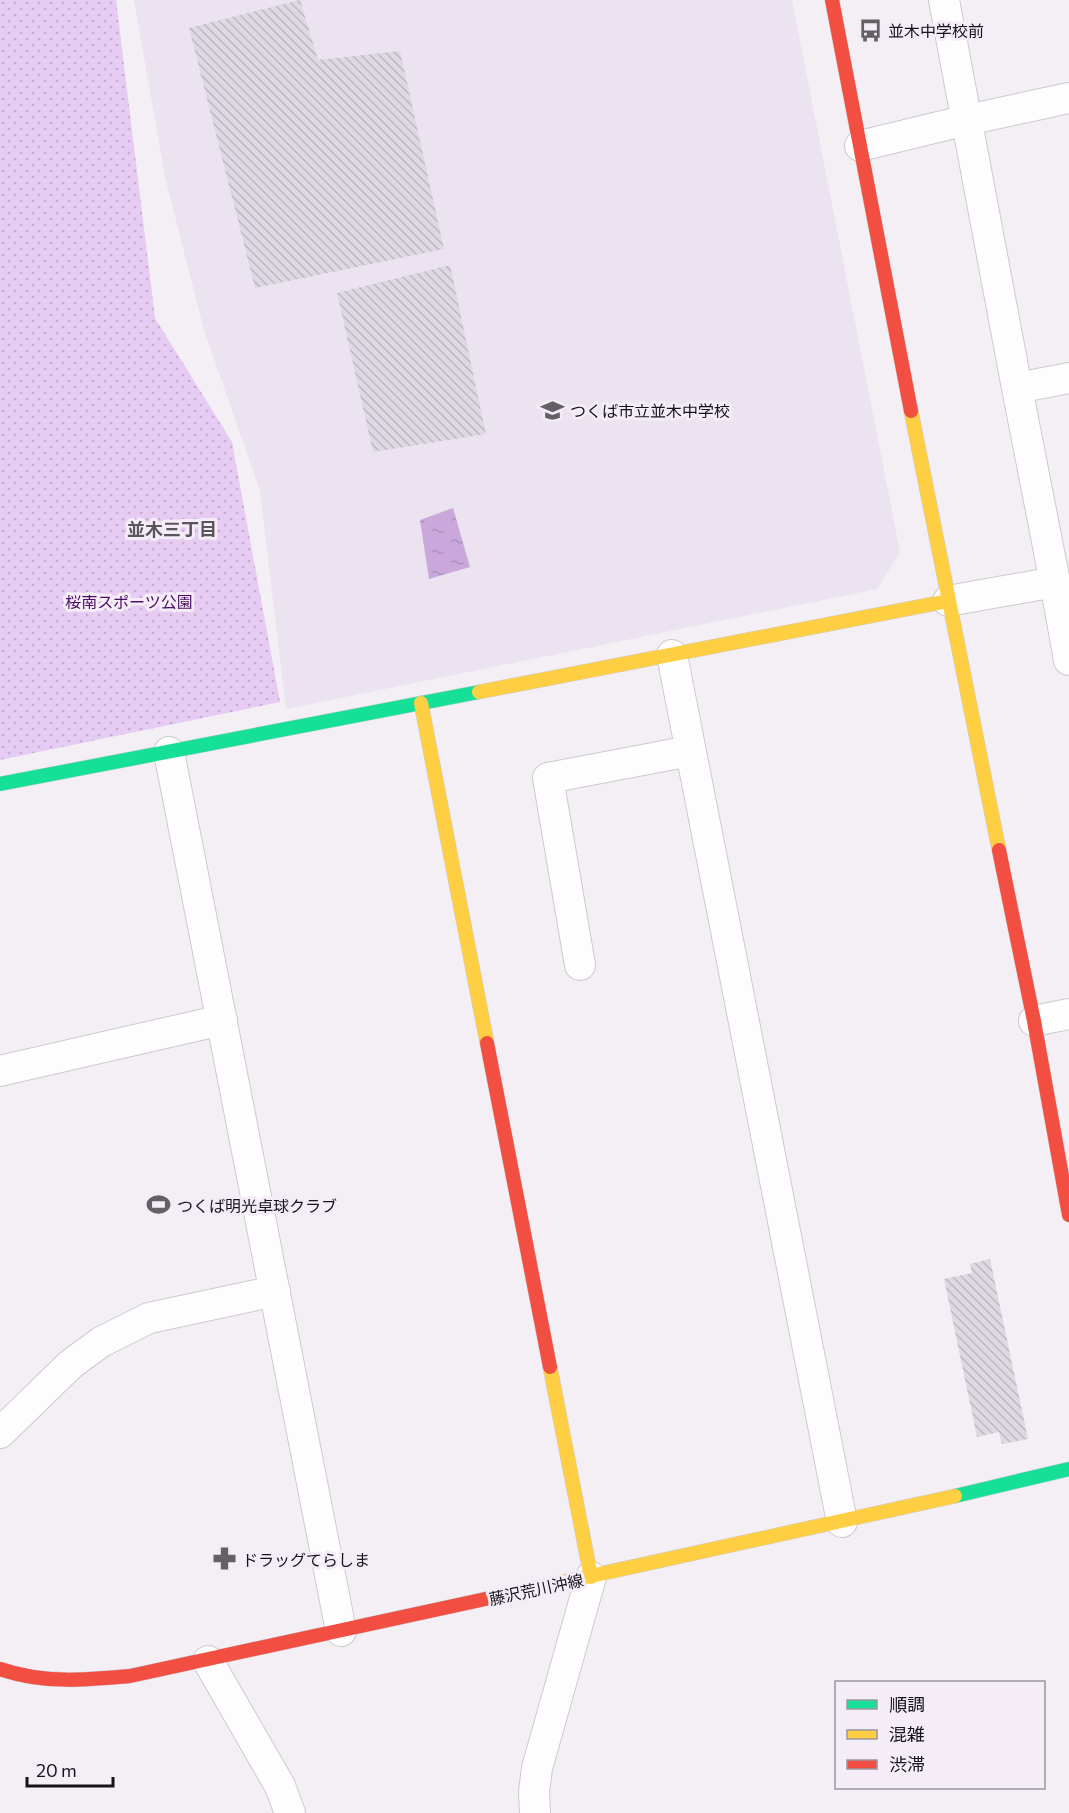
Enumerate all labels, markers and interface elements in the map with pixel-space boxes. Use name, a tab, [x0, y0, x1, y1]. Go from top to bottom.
bus stop icon: 並木中学校前	[857, 17, 883, 43]
place label: 並木中学校前	[888, 21, 984, 40]
school or university icon: つくば市立並木中学校	[539, 397, 565, 423]
place label: つくば市立並木中学校	[570, 401, 730, 420]
district label: 並木三丁目	[127, 518, 217, 540]
park label: 桜南スポーツ公園	[65, 592, 193, 611]
sports icon: つくば明光卓球クラブ	[146, 1192, 172, 1218]
place label: つくば明光卓球クラブ	[177, 1196, 337, 1215]
pharmacy icon: ドラッグてらしま	[211, 1546, 237, 1572]
place label: ドラッグてらしま	[242, 1550, 370, 1569]
street label: 藤沢荒川沖線	[487, 1570, 585, 1608]
legend	[835, 1681, 1045, 1789]
text: 順調	[889, 1693, 925, 1715]
text: 混雑	[889, 1723, 925, 1745]
scale bar	[27, 1750, 112, 1788]
text: 渋滞	[889, 1753, 925, 1775]
text: 20 m	[36, 1759, 77, 1781]

